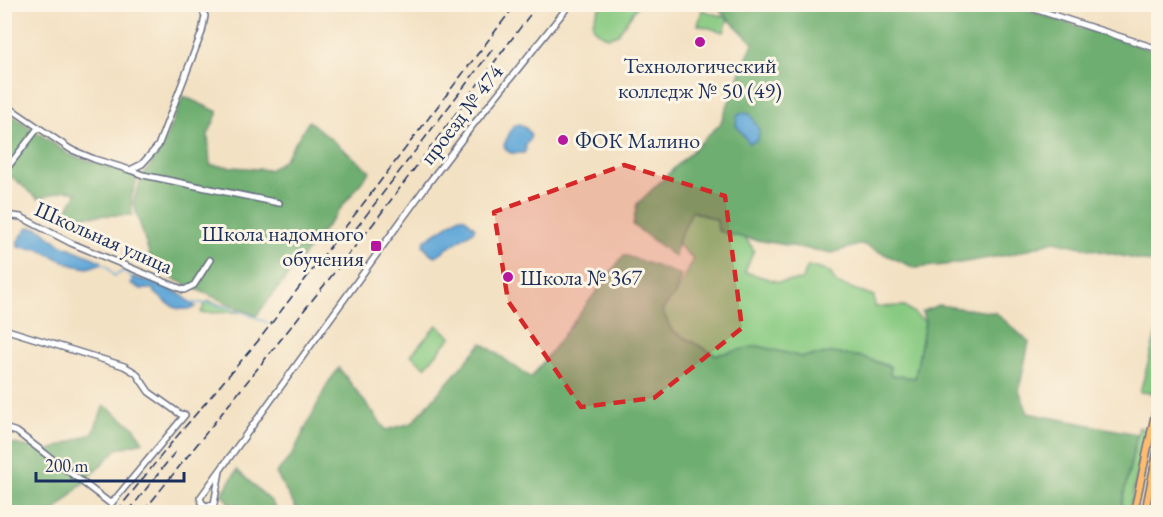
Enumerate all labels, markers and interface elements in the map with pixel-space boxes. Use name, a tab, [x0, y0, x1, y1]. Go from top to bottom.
marker: Технологический колледж № 50 (49)	[693, 35, 707, 49]
place label: Технологический колледж № 50 (49)	[618, 51, 782, 105]
street label: проезд № 474	[413, 58, 510, 170]
place label: ФОК Малино	[575, 126, 700, 155]
marker: ФОК Малино	[556, 133, 570, 147]
street label: Школьная улица	[30, 194, 178, 281]
place label: Школа надомного обучения	[201, 219, 364, 273]
marker: Школа надомного обучения	[369, 239, 383, 253]
place label: Школа № 367	[520, 263, 643, 292]
marker: Школа № 367	[501, 270, 515, 284]
scale bar	[36, 445, 184, 483]
text: 200 m	[45, 454, 89, 477]

